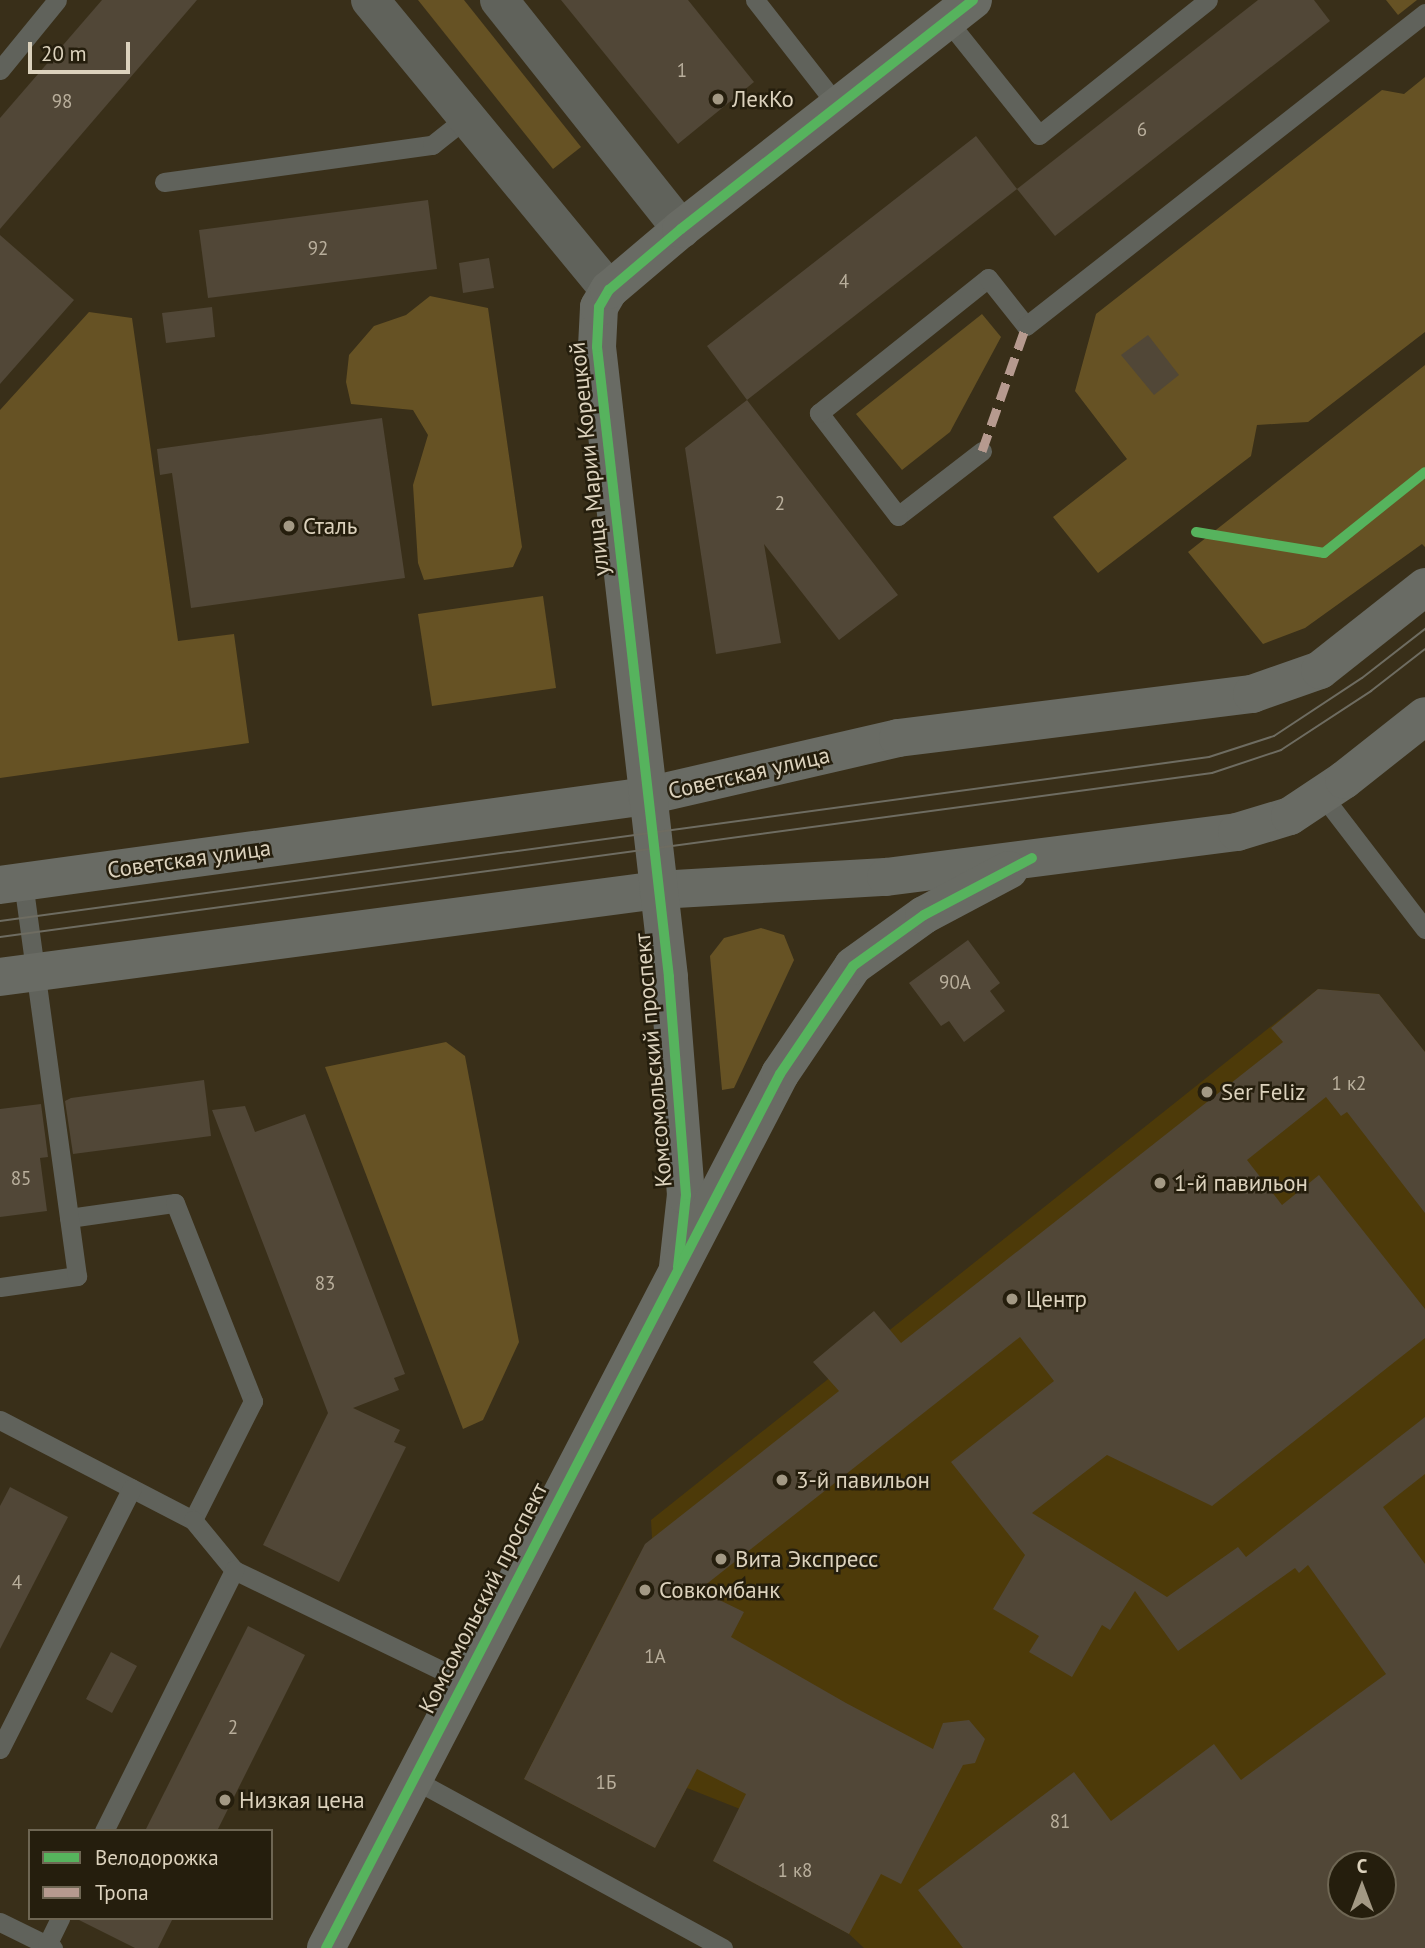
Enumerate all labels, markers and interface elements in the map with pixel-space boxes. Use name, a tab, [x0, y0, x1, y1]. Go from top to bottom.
scale bar	[32, 28, 133, 72]
text: 20 m	[41, 40, 87, 67]
house number: 1	[677, 60, 687, 82]
place label: ЛекКо	[732, 85, 794, 113]
house number: 98	[52, 91, 72, 113]
marker: ЛекКо	[710, 91, 726, 107]
house number: 6	[1137, 119, 1147, 141]
house number: 92	[308, 238, 328, 260]
house number: 4	[839, 271, 849, 293]
street label: улица Марии Корецкой	[563, 341, 615, 577]
house number: 2	[775, 493, 785, 515]
place label: Сталь	[303, 512, 358, 540]
marker: Сталь	[281, 518, 297, 534]
street label: Советская улица	[666, 741, 832, 805]
street label: Советская улица	[105, 834, 273, 884]
street label: Комсомольский проспект	[628, 932, 678, 1188]
house number: 90А	[939, 972, 971, 994]
house number: 1 к2	[1332, 1073, 1366, 1095]
place label: Ser Feliz	[1221, 1078, 1306, 1106]
marker: Ser Feliz	[1199, 1084, 1215, 1100]
house number: 85	[11, 1168, 31, 1190]
place label: 1-й павильон	[1174, 1169, 1308, 1197]
marker: 1-й павильон	[1152, 1175, 1168, 1191]
house number: 83	[315, 1273, 335, 1295]
place label: Центр	[1026, 1285, 1087, 1313]
marker: Центр	[1004, 1291, 1020, 1307]
place label: 3-й павильон	[796, 1466, 930, 1494]
marker: 3-й павильон	[774, 1472, 790, 1488]
street label: Комсомольский проспект	[413, 1478, 553, 1718]
place label: Вита Экспресс	[735, 1545, 878, 1573]
marker: Вита Экспресс	[713, 1551, 729, 1567]
house number: 4	[12, 1572, 22, 1594]
place label: Совкомбанк	[659, 1576, 780, 1604]
marker: Совкомбанк	[637, 1582, 653, 1598]
house number: 1А	[644, 1646, 666, 1668]
house number: 2	[228, 1717, 238, 1739]
house number: 1Б	[596, 1772, 616, 1794]
place label: Низкая цена	[239, 1786, 365, 1814]
marker: Низкая цена	[217, 1792, 233, 1808]
house number: 81	[1050, 1811, 1070, 1833]
legend	[28, 1829, 273, 1920]
text: Велодорожка	[95, 1844, 219, 1871]
north arrow	[1327, 1850, 1397, 1920]
text: С	[1357, 1854, 1367, 1878]
house number: 1 к8	[778, 1860, 812, 1882]
text: Тропа	[95, 1879, 149, 1906]

